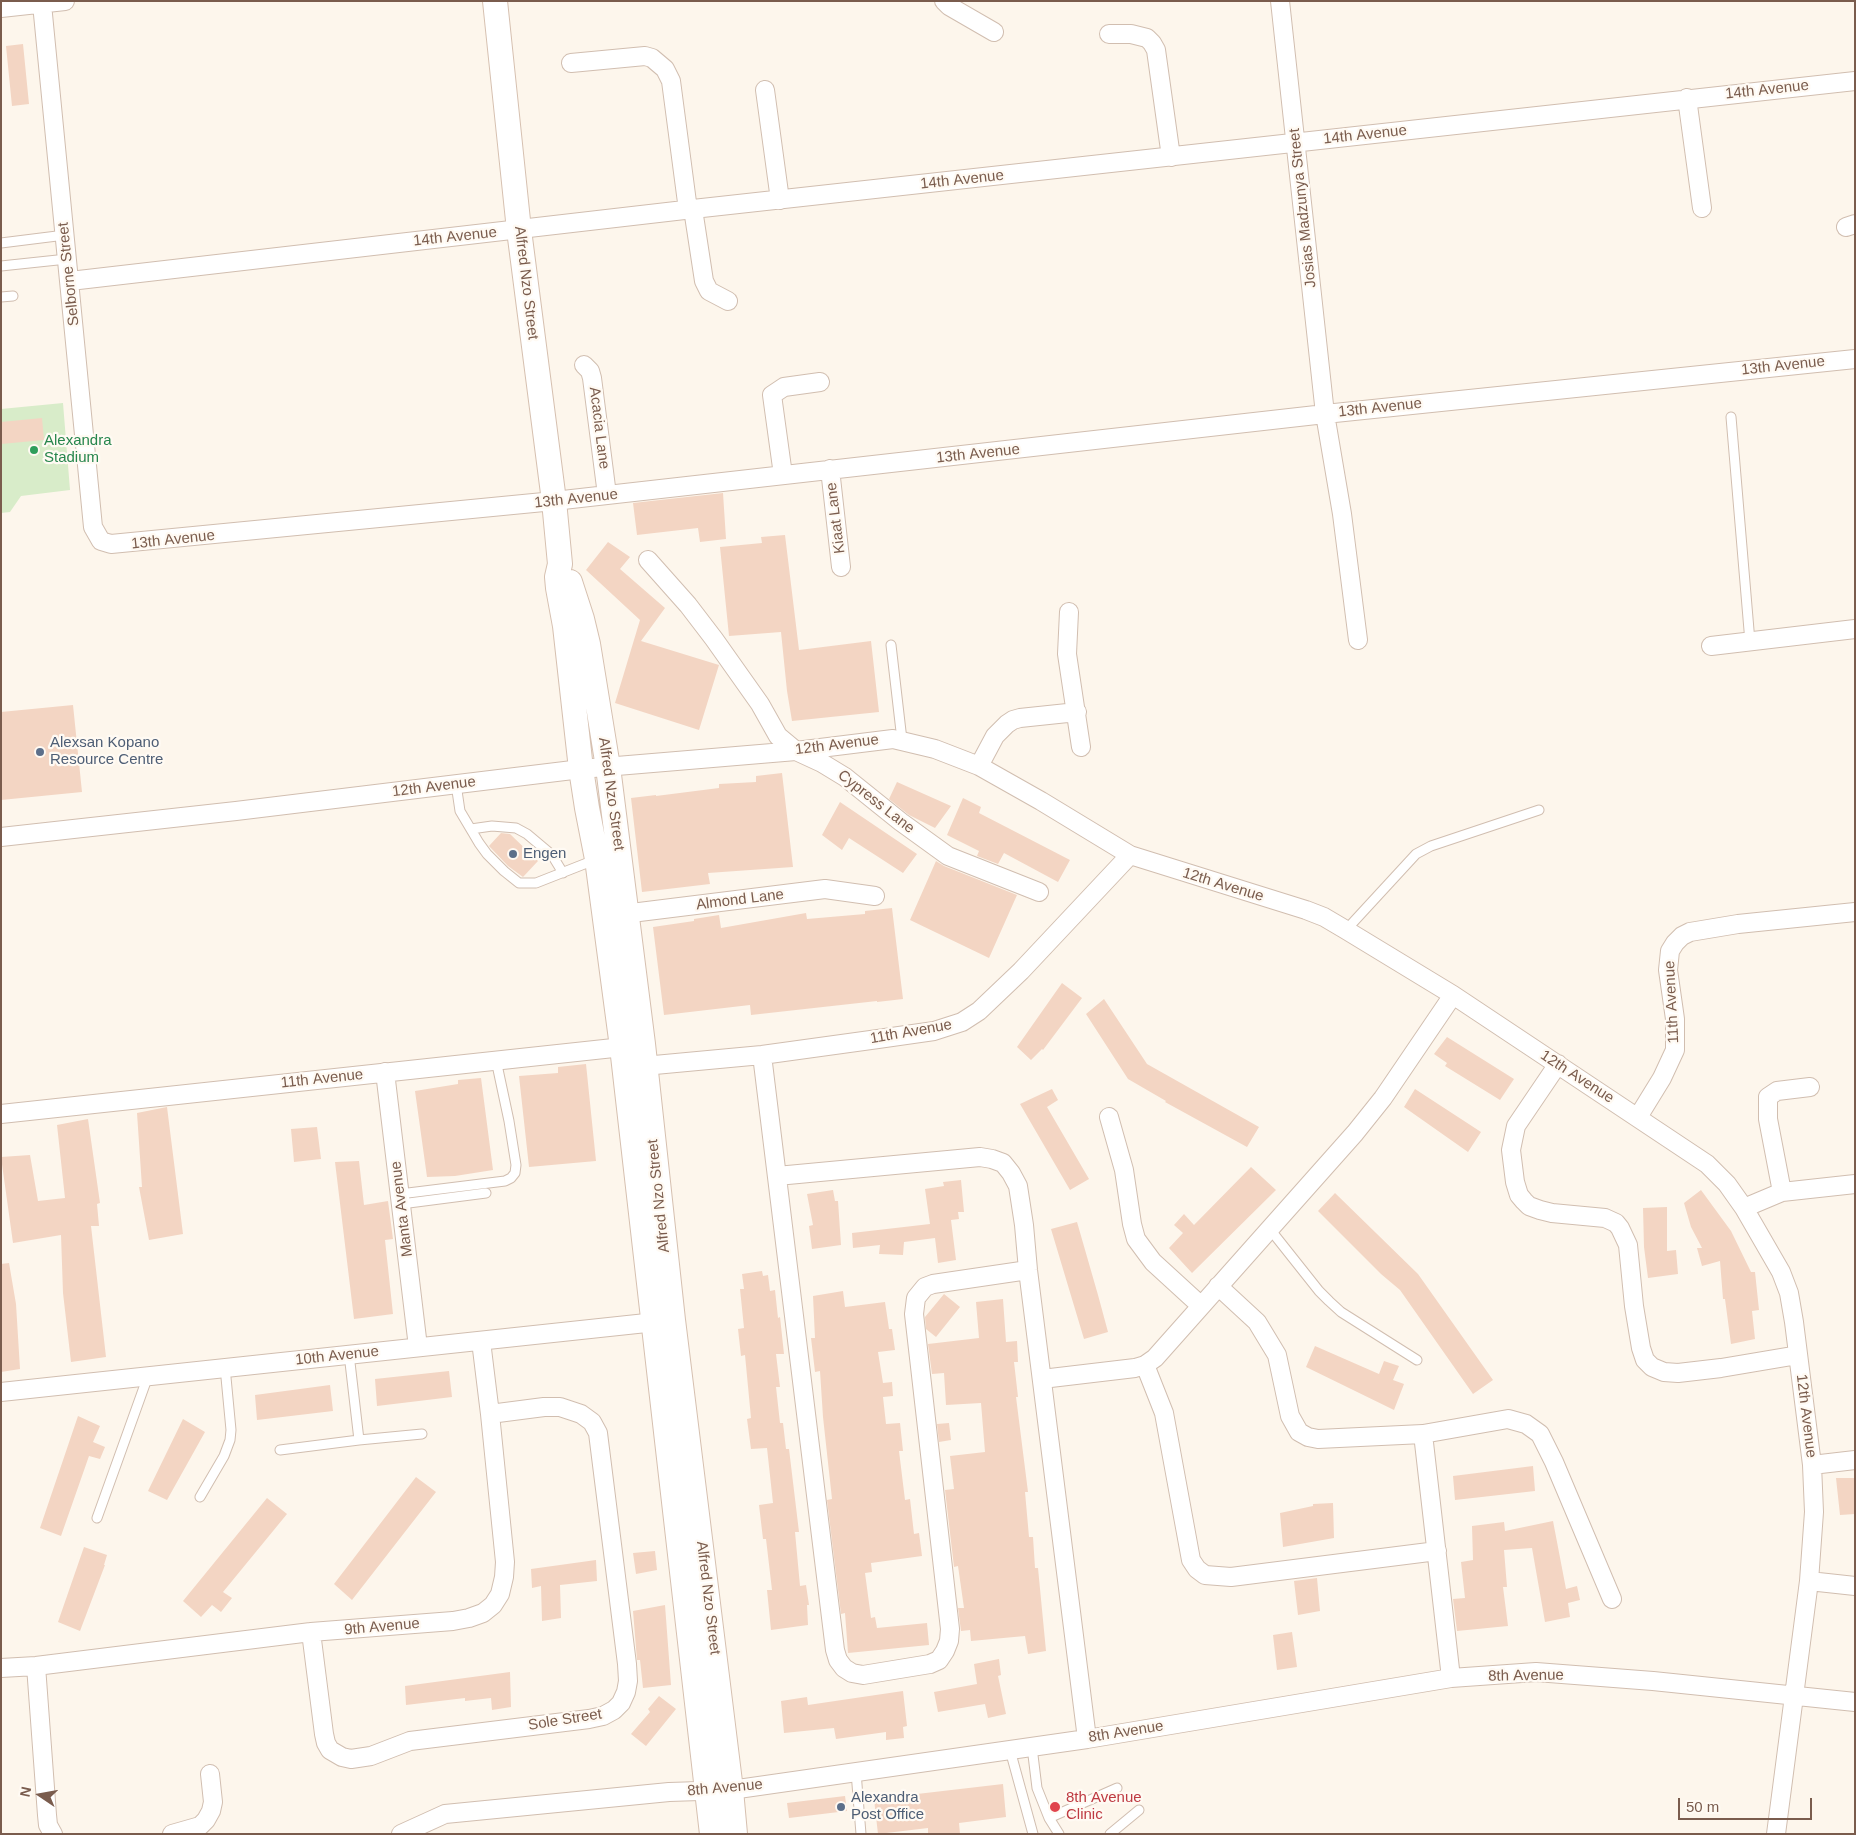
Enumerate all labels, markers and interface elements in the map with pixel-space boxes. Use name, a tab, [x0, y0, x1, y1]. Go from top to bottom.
street label: 14th Avenue	[1724, 77, 1810, 103]
street label: 14th Avenue	[1322, 122, 1408, 148]
street label: Josias Madzunya Street	[1286, 127, 1320, 289]
street label: 14th Avenue	[919, 167, 1005, 193]
street label: Selborne Street	[55, 221, 83, 327]
street label: 14th Avenue	[412, 224, 498, 250]
street label: Alfred Nzo Street	[510, 225, 542, 341]
street label: 13th Avenue	[1740, 353, 1826, 379]
street label: Acacia Lane	[585, 386, 613, 470]
street label: 13th Avenue	[1337, 395, 1423, 421]
place label: Alexandra Stadium	[44, 432, 112, 467]
street label: 13th Avenue	[935, 441, 1021, 467]
marker: Alexandra Stadium	[28, 444, 40, 456]
street label: Kiaat Lane	[823, 481, 849, 555]
street label: 13th Avenue	[533, 486, 619, 512]
street label: 13th Avenue	[130, 527, 216, 553]
street label: 12th Avenue	[794, 731, 880, 759]
place label: Alexsan Kopano Resource Centre	[50, 734, 163, 769]
street label: Alfred Nzo Street	[594, 736, 628, 852]
marker: Alexsan Kopano Resource Centre	[34, 746, 46, 758]
street label: Cypress Lane	[834, 766, 918, 838]
street label: 12th Avenue	[391, 773, 477, 801]
place label: Engen	[523, 845, 566, 863]
marker: Engen	[507, 848, 519, 860]
street label: 12th Avenue	[1180, 864, 1266, 906]
street label: Almond Lane	[695, 886, 785, 914]
street label: 11th Avenue	[1661, 960, 1683, 1044]
street label: 11th Avenue	[869, 1016, 953, 1048]
street label: 12th Avenue	[1537, 1047, 1617, 1107]
street label: 11th Avenue	[280, 1066, 364, 1092]
street label: Alfred Nzo Street	[644, 1138, 674, 1254]
street label: Manta Avenue	[387, 1160, 417, 1258]
street label: 10th Avenue	[294, 1343, 380, 1369]
street label: 12th Avenue	[1792, 1373, 1820, 1459]
street label: Alfred Nzo Street	[692, 1540, 724, 1656]
street label: 9th Avenue	[344, 1615, 420, 1639]
street label: 8th Avenue	[1488, 1666, 1564, 1686]
street label: Sole Street	[527, 1705, 603, 1735]
street label: 8th Avenue	[1087, 1717, 1165, 1747]
north arrow	[15, 1770, 65, 1820]
street label: 8th Avenue	[687, 1776, 763, 1800]
text: N	[16, 1785, 34, 1798]
scale bar	[1681, 1788, 1815, 1820]
place label: Alexandra Post Office	[851, 1789, 924, 1824]
place label: 8th Avenue Clinic	[1066, 1789, 1142, 1824]
text: 50 m	[1686, 1798, 1719, 1815]
marker: 8th Avenue Clinic	[1048, 1800, 1062, 1814]
marker: Alexandra Post Office	[835, 1801, 847, 1813]

